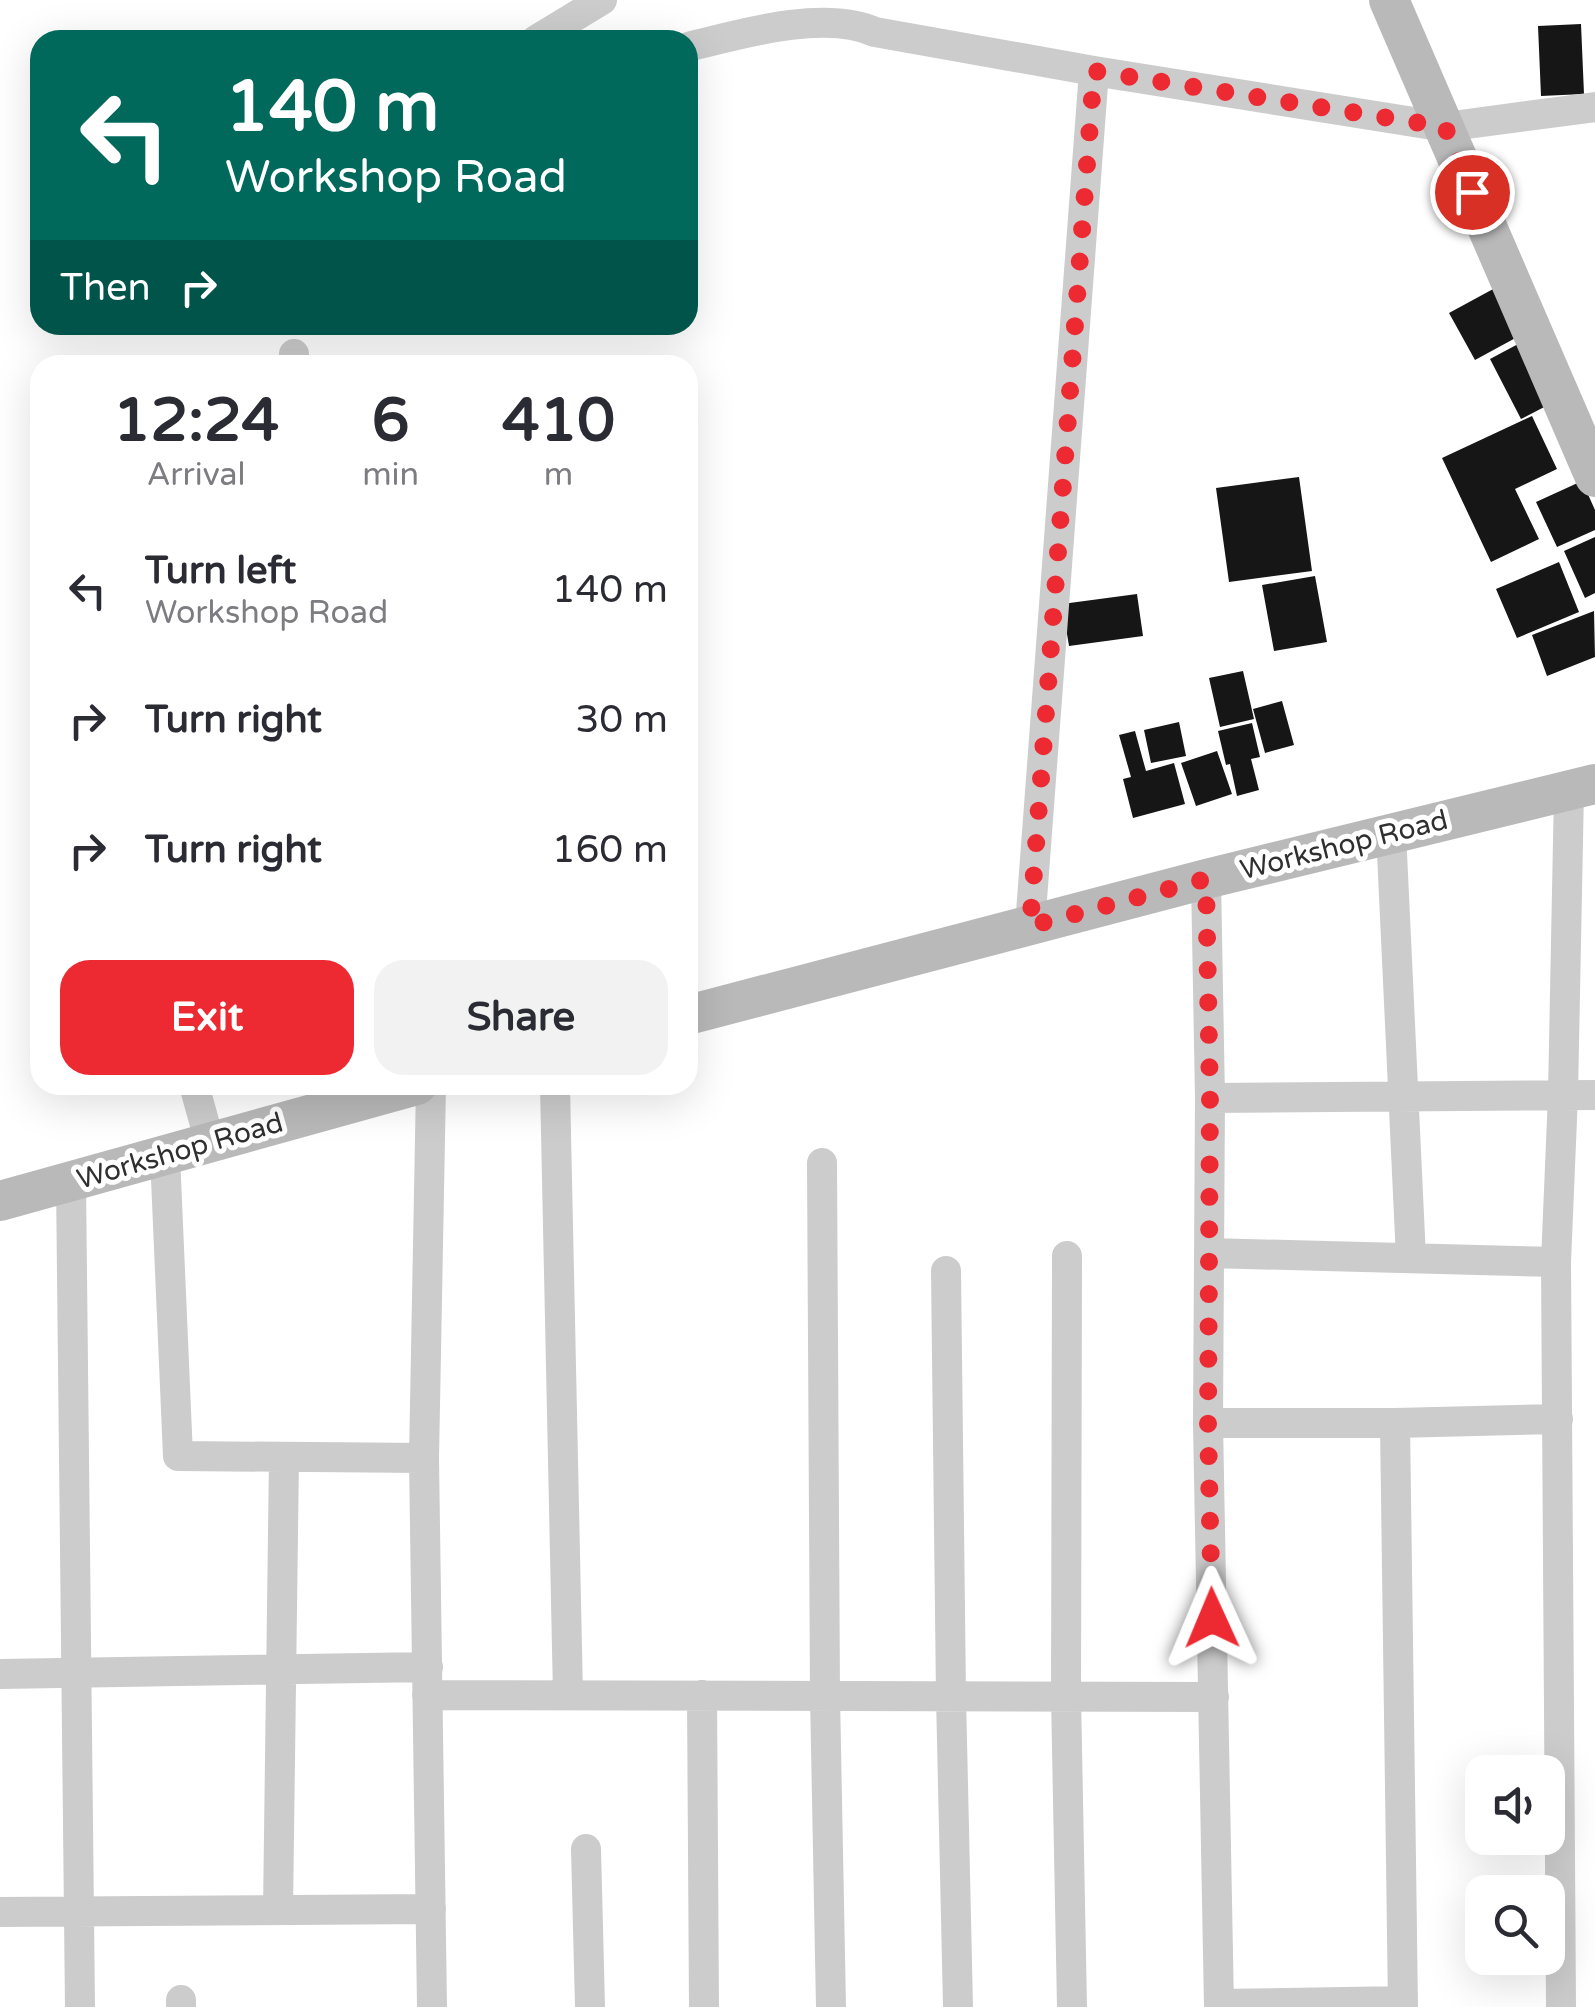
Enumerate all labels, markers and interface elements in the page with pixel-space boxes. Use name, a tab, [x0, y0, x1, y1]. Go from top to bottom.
text: 140 m	[225, 66, 439, 150]
icon: left	[60, 70, 190, 200]
pin	[1430, 150, 1515, 235]
text: Workshop Road	[225, 151, 567, 205]
icon: arrive	[1445, 165, 1500, 220]
icon: right	[171, 260, 226, 315]
text: Then	[60, 265, 151, 311]
text: 12:24	[113, 385, 279, 457]
text: 6	[372, 385, 409, 457]
text: 410	[502, 385, 615, 457]
text: Arrival	[147, 456, 246, 494]
text: min	[362, 456, 419, 494]
text: m	[544, 456, 573, 494]
text: Turn left	[145, 548, 296, 594]
icon: left	[60, 563, 115, 618]
text: 140 m	[552, 567, 668, 613]
text: Workshop Road	[145, 594, 388, 632]
icon: right	[60, 693, 115, 748]
text: Turn right	[145, 697, 322, 743]
text: 30 m	[576, 697, 668, 743]
street label: Workshop Road	[1237, 803, 1451, 887]
icon: right	[60, 823, 115, 878]
text: Turn right	[145, 827, 322, 873]
text: 160 m	[552, 827, 668, 873]
button: Exit	[60, 960, 354, 1075]
button: Share	[374, 960, 668, 1075]
street label: Workshop Road	[73, 1105, 287, 1197]
position arrow	[1160, 1566, 1264, 1670]
map controls	[1465, 1755, 1565, 1975]
button: sound	[1465, 1755, 1565, 1855]
button: search	[1465, 1875, 1565, 1975]

